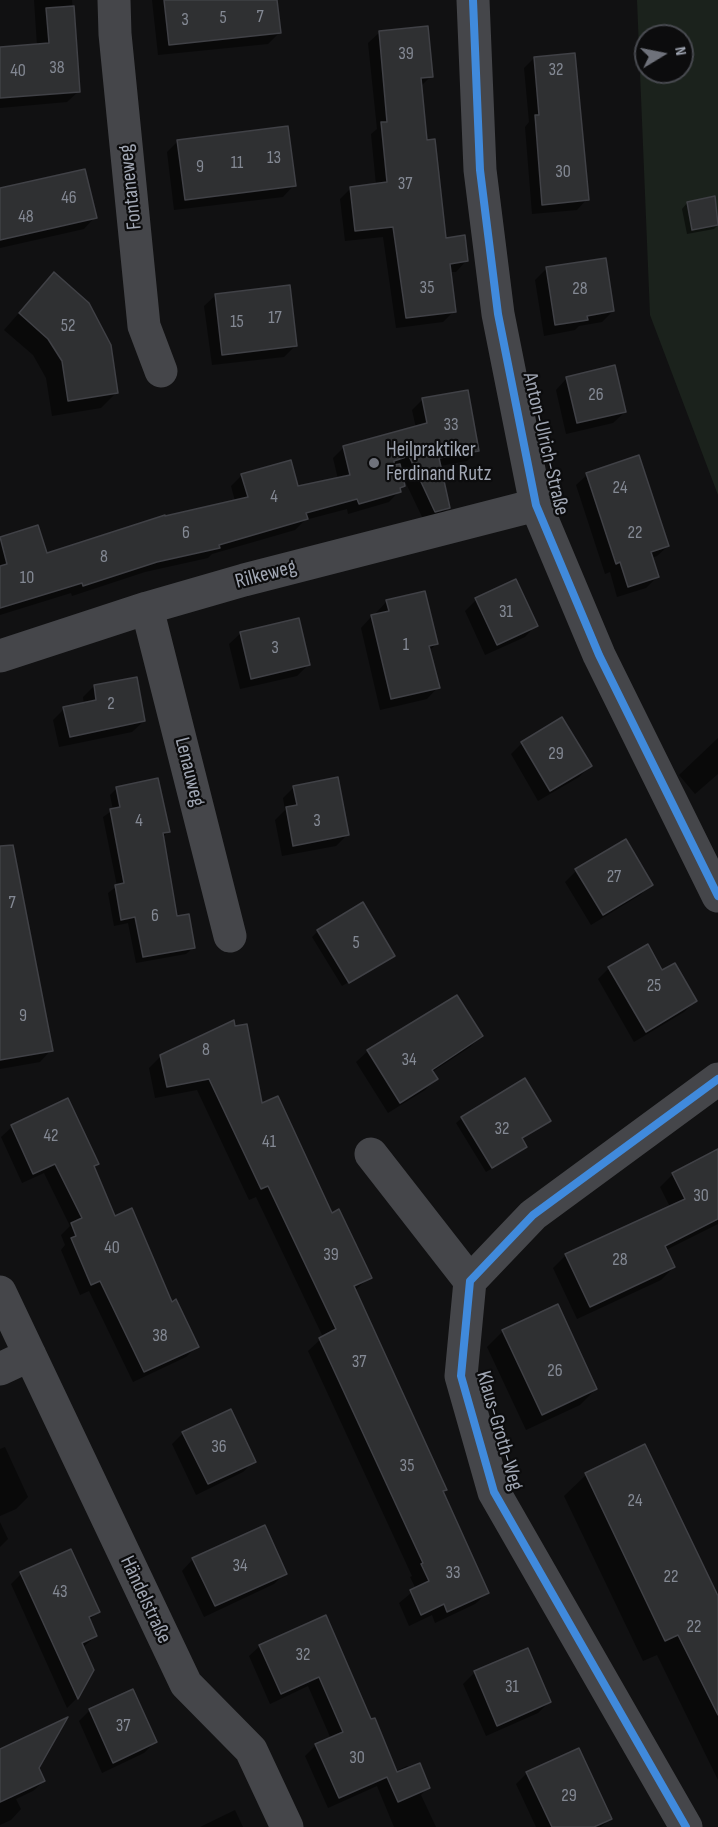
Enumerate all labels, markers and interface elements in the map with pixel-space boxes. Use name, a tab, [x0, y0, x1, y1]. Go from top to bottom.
house number: 7	[256, 6, 264, 28]
house number: 5	[219, 7, 227, 29]
house number: 3	[181, 9, 189, 31]
north arrow	[634, 24, 694, 84]
house number: 39	[398, 43, 414, 65]
text: N	[670, 45, 690, 57]
house number: 38	[49, 57, 65, 79]
house number: 32	[549, 59, 563, 81]
house number: 40	[10, 60, 26, 82]
street label: Fontaneweg	[114, 143, 148, 231]
house number: 13	[267, 147, 281, 169]
house number: 11	[231, 152, 243, 174]
house number: 9	[196, 156, 204, 178]
house number: 30	[555, 161, 571, 183]
house number: 37	[398, 173, 412, 195]
house number: 46	[61, 187, 77, 209]
house number: 48	[18, 206, 34, 228]
house number: 35	[420, 277, 434, 299]
house number: 28	[572, 278, 588, 300]
house number: 17	[268, 307, 282, 329]
house number: 15	[230, 311, 244, 333]
house number: 52	[61, 315, 75, 337]
street label: Anton-Ulrich-Straße	[516, 370, 574, 518]
house number: 26	[588, 384, 604, 406]
house number: 33	[443, 414, 459, 436]
place label: Heilpraktiker Ferdinand Rutz	[386, 438, 491, 488]
marker: Heilpraktiker Ferdinand Rutz	[367, 456, 381, 470]
house number: 24	[613, 477, 627, 499]
house number: 4	[270, 486, 278, 508]
house number: 6	[182, 522, 190, 544]
house number: 22	[628, 522, 642, 544]
house number: 8	[100, 546, 108, 568]
street label: Rilkeweg	[233, 555, 299, 595]
house number: 10	[20, 567, 34, 589]
house number: 31	[499, 601, 513, 623]
house number: 1	[403, 634, 409, 656]
house number: 3	[271, 637, 279, 659]
house number: 2	[107, 693, 115, 715]
street label: Lenauweg	[168, 735, 210, 809]
house number: 29	[548, 743, 564, 765]
house number: 4	[135, 810, 143, 832]
house number: 3	[313, 810, 321, 832]
house number: 27	[607, 866, 621, 888]
house number: 7	[8, 892, 16, 914]
house number: 6	[151, 905, 159, 927]
house number: 5	[352, 932, 360, 954]
house number: 25	[647, 975, 661, 997]
house number: 9	[19, 1005, 27, 1027]
house number: 8	[202, 1039, 210, 1061]
house number: 34	[401, 1049, 417, 1071]
house number: 32	[495, 1118, 509, 1140]
house number: 42	[43, 1125, 59, 1147]
house number: 41	[262, 1131, 276, 1153]
house number: 30	[693, 1185, 709, 1207]
house number: 40	[104, 1237, 120, 1259]
house number: 39	[323, 1244, 339, 1266]
house number: 28	[612, 1249, 628, 1271]
house number: 38	[152, 1325, 168, 1347]
house number: 37	[352, 1351, 366, 1373]
house number: 26	[547, 1360, 563, 1382]
street label: Klaus-Groth-Weg	[470, 1368, 528, 1494]
house number: 36	[211, 1436, 227, 1458]
house number: 35	[400, 1455, 414, 1477]
house number: 24	[628, 1490, 642, 1512]
street label: Händelstraße	[114, 1552, 176, 1648]
house number: 34	[232, 1555, 248, 1577]
house number: 33	[445, 1562, 461, 1584]
house number: 22	[664, 1566, 678, 1588]
house number: 43	[52, 1581, 68, 1603]
house number: 22	[687, 1616, 701, 1638]
house number: 32	[296, 1644, 310, 1666]
house number: 31	[505, 1676, 519, 1698]
house number: 37	[116, 1715, 130, 1737]
house number: 30	[349, 1747, 365, 1769]
house number: 29	[561, 1785, 577, 1807]

